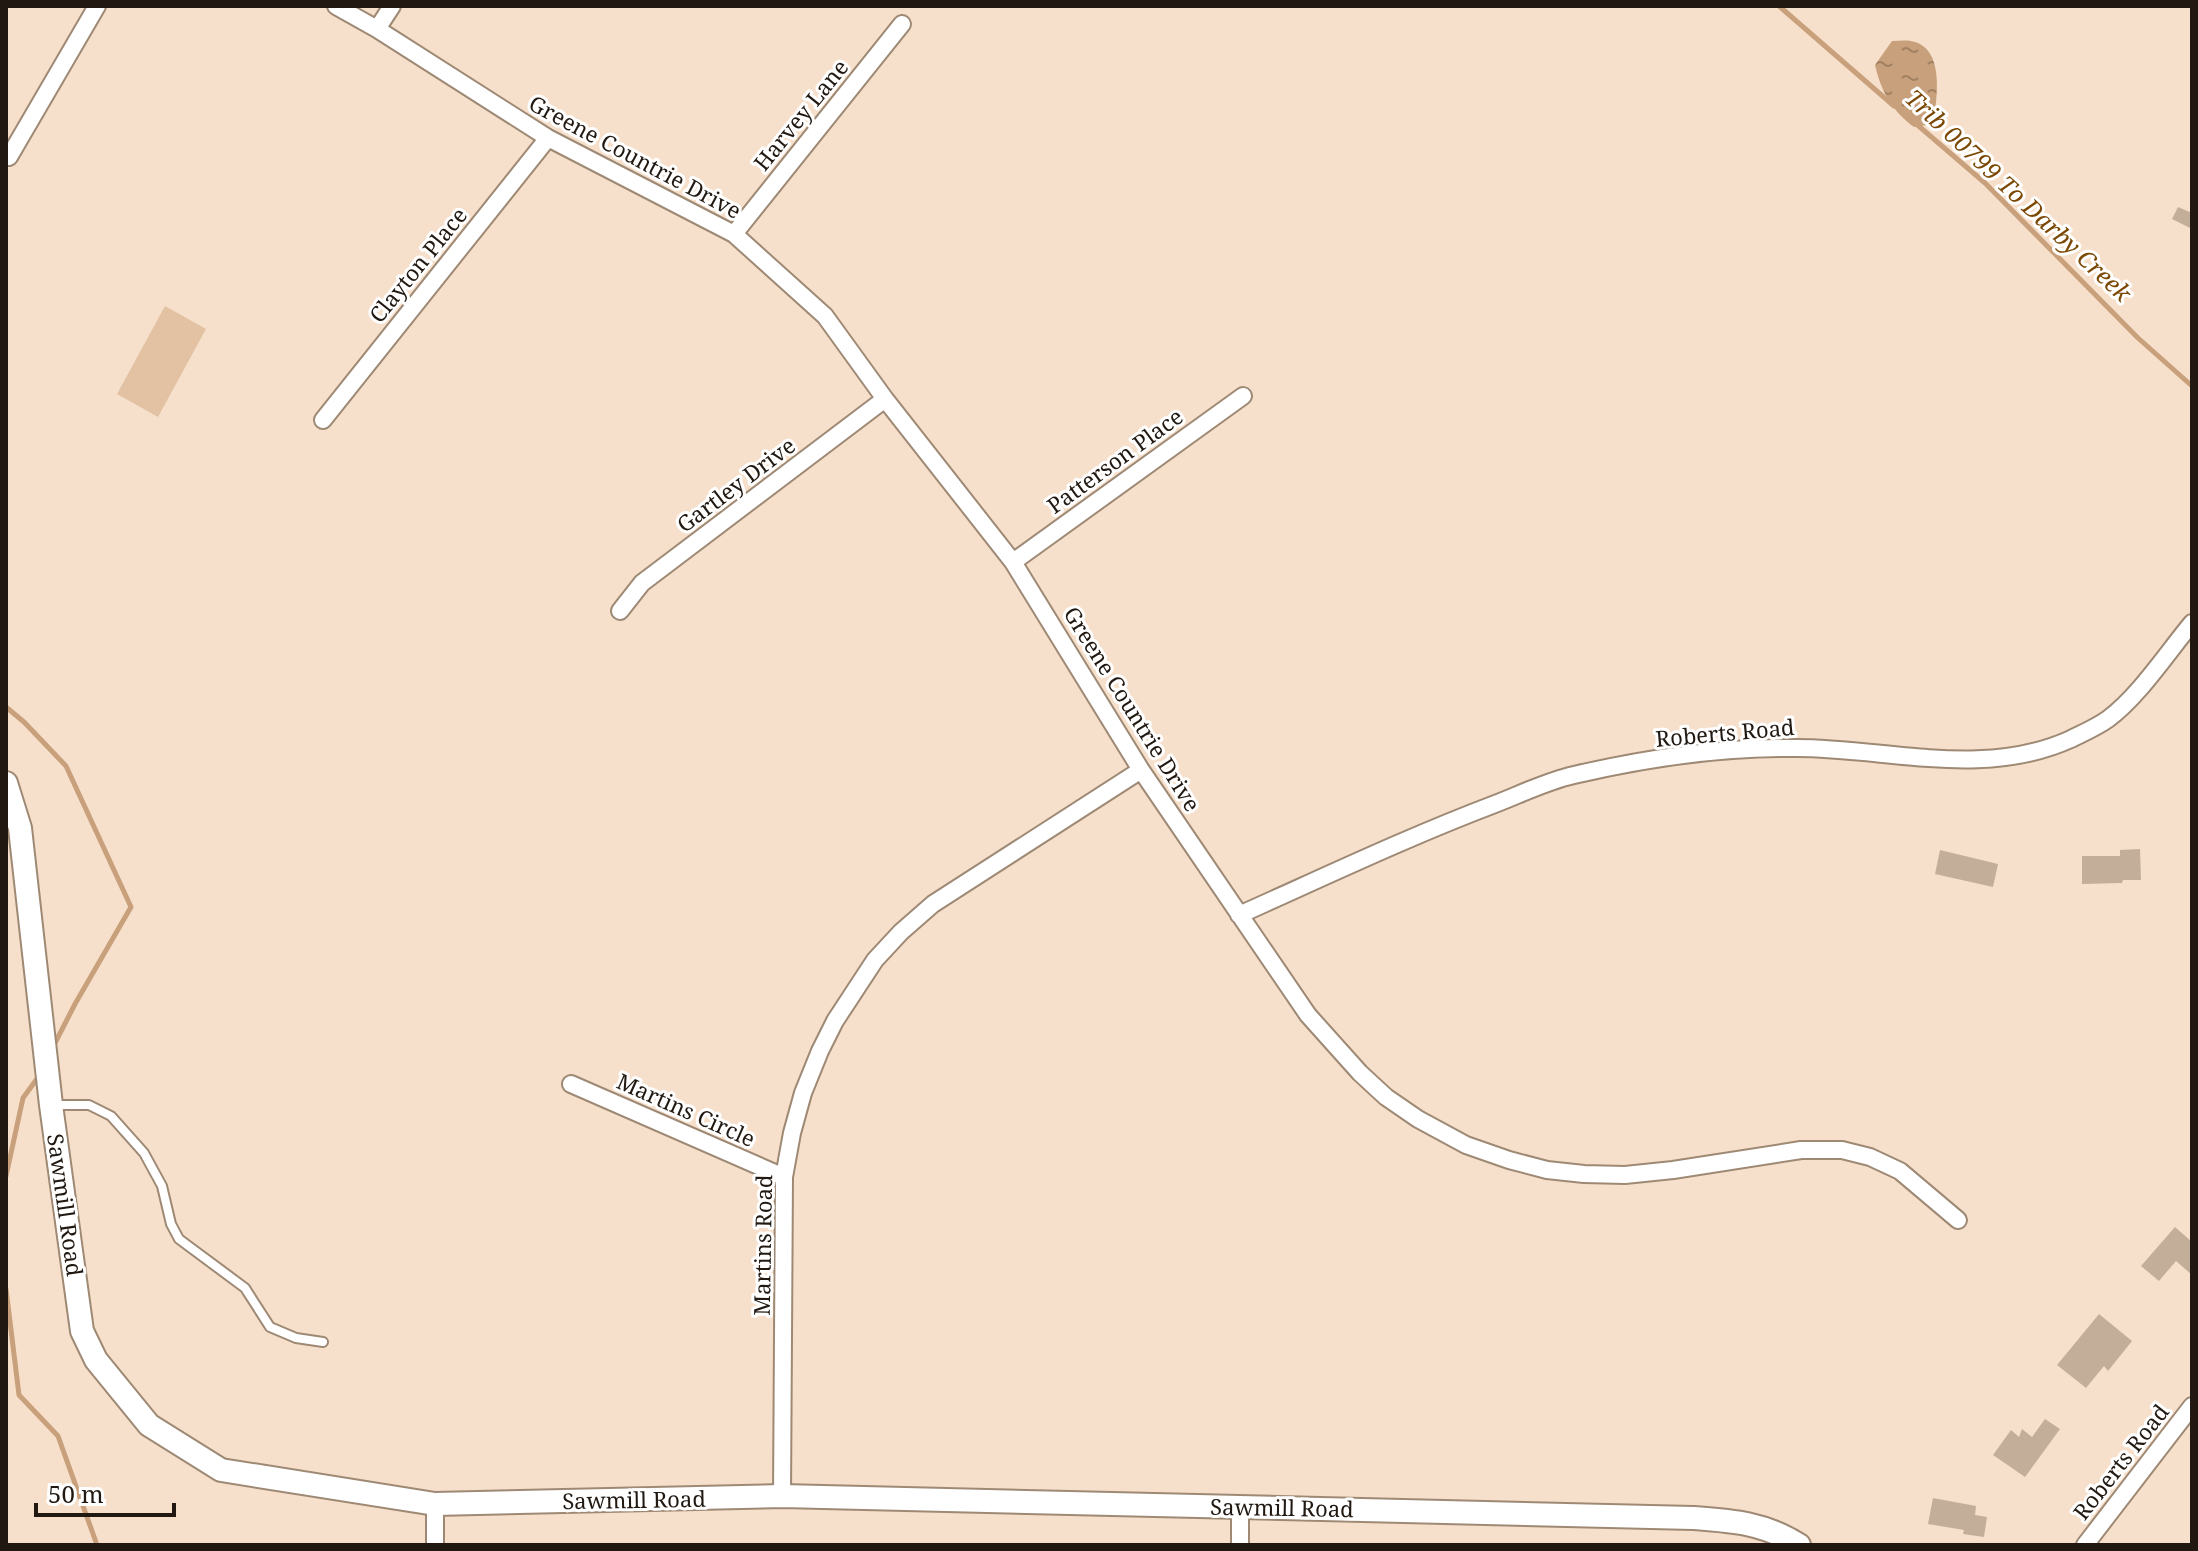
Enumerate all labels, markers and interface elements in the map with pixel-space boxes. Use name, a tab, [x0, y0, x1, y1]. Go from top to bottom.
street label: Harvey Lane	[746, 53, 854, 176]
water label: Trib 00799 To Darby Creek	[1899, 81, 2140, 309]
street label: Greene Countrie Drive	[524, 87, 747, 225]
street label: Clayton Place	[361, 200, 473, 328]
street label: Patterson Place	[1041, 401, 1188, 520]
street label: Gartley Drive	[670, 430, 801, 539]
street label: Greene Countrie Drive	[1058, 600, 1208, 817]
street label: Roberts Road	[1654, 711, 1796, 753]
street label: Martins Circle	[613, 1065, 760, 1153]
street label: Sawmill Road	[41, 1132, 91, 1279]
street label: Martins Road	[746, 1174, 778, 1316]
street label: Roberts Road	[2066, 1397, 2175, 1525]
scale bar	[36, 1467, 174, 1517]
text: 50 m	[48, 1477, 104, 1510]
street label: Sawmill Road	[562, 1483, 706, 1515]
street label: Sawmill Road	[1210, 1491, 1355, 1523]

